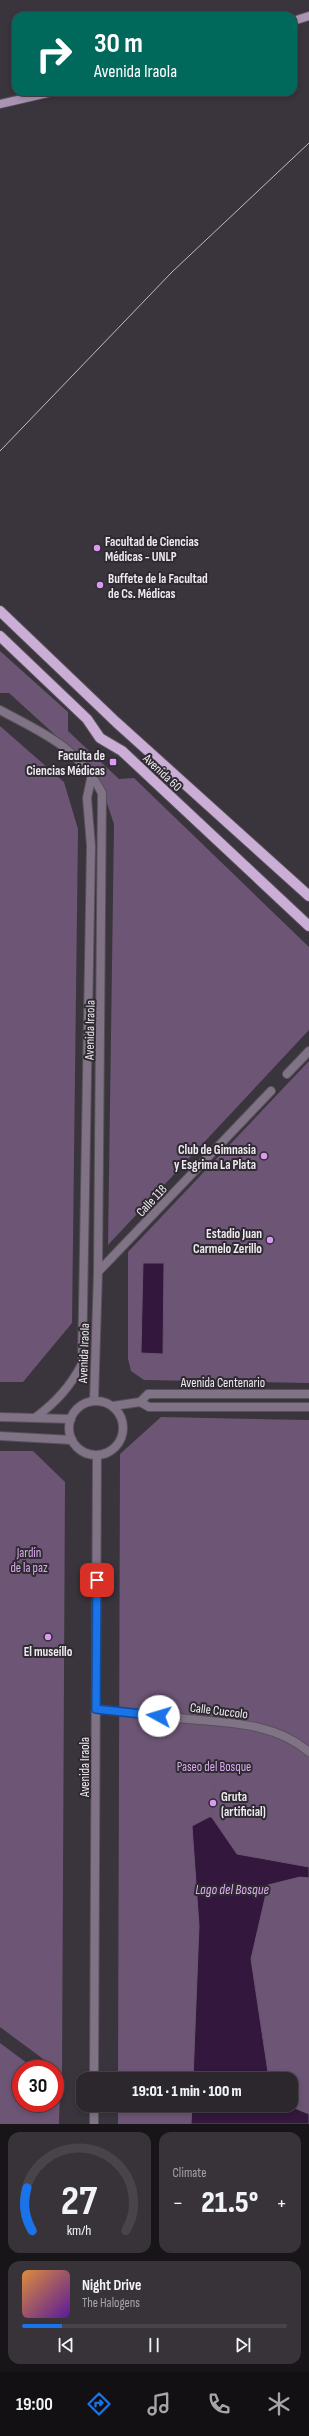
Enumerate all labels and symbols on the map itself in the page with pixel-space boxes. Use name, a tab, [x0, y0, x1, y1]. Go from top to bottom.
place label: Facultad de Ciencias Médicas - UNLP	[105, 534, 199, 565]
marker: Facultad de Ciencias Médicas - UNLP	[92, 543, 102, 553]
place label: Buffete de la Facultad de Cs. Médicas	[108, 571, 208, 602]
marker: Buffete de la Facultad de Cs. Médicas	[95, 580, 105, 590]
place label: Faculta de Ciencias Médicas	[26, 748, 105, 779]
street label: Avenida 60	[139, 750, 185, 795]
marker: Faculta de Ciencias Médicas	[108, 757, 118, 767]
street label: Avenida Iraola	[81, 1000, 99, 1061]
place label: Club de Gimnasia y Esgrima La Plata	[174, 1142, 256, 1173]
marker: Club de Gimnasia y Esgrima La Plata	[259, 1151, 269, 1161]
street label: Calle 118	[133, 1181, 171, 1220]
place label: Estadio Juan Carmelo Zerillo	[193, 1226, 262, 1257]
marker: Estadio Juan Carmelo Zerillo	[265, 1235, 275, 1245]
street label: Avenida Iraola	[75, 1323, 93, 1384]
street label: Avenida Centenario	[180, 1375, 265, 1391]
park label: Jardín de la paz	[10, 1545, 48, 1576]
pin	[80, 1563, 114, 1597]
marker: El museíllo	[43, 1632, 53, 1642]
place label: El museíllo	[24, 1644, 73, 1660]
position arrow	[138, 1695, 180, 1737]
street label: Calle Cuccolo	[189, 1699, 249, 1722]
street label: Avenida Iraola	[77, 1737, 93, 1798]
park label: Paseo del Bosque	[177, 1759, 251, 1775]
place label: Gruta (artificial)	[221, 1789, 266, 1820]
marker: Gruta (artificial)	[208, 1798, 218, 1808]
water label: Lago del Bosque	[195, 1881, 269, 1898]
speed limit sign: 30	[12, 2060, 64, 2112]

